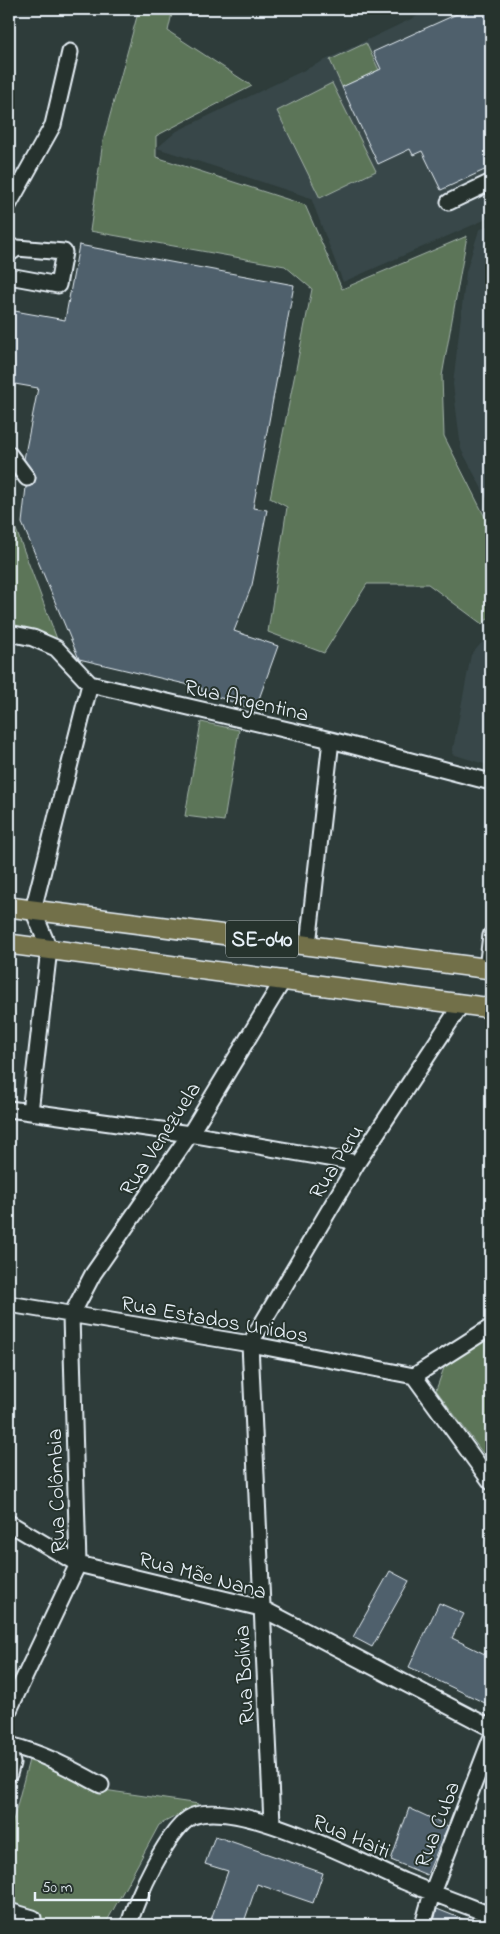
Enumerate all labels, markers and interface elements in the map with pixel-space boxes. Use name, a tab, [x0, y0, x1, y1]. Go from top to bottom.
street label: Rua Argentina	[181, 672, 312, 733]
road number: SE-040	[226, 921, 298, 958]
street label: Rua Venezuela	[113, 1076, 210, 1203]
street label: Rua Peru	[302, 1119, 373, 1206]
street label: Rua Estados Unidos	[118, 1289, 311, 1353]
street label: Rua Colômbia	[40, 1428, 76, 1554]
street label: Rua Mãe Nana	[135, 1544, 270, 1609]
street label: Rua Bolívia	[227, 1624, 265, 1725]
street label: Rua Cuba	[408, 1777, 470, 1873]
street label: Rua Haiti	[307, 1807, 395, 1869]
scale bar	[35, 1869, 149, 1901]
text: 50 m	[42, 1877, 73, 1899]

